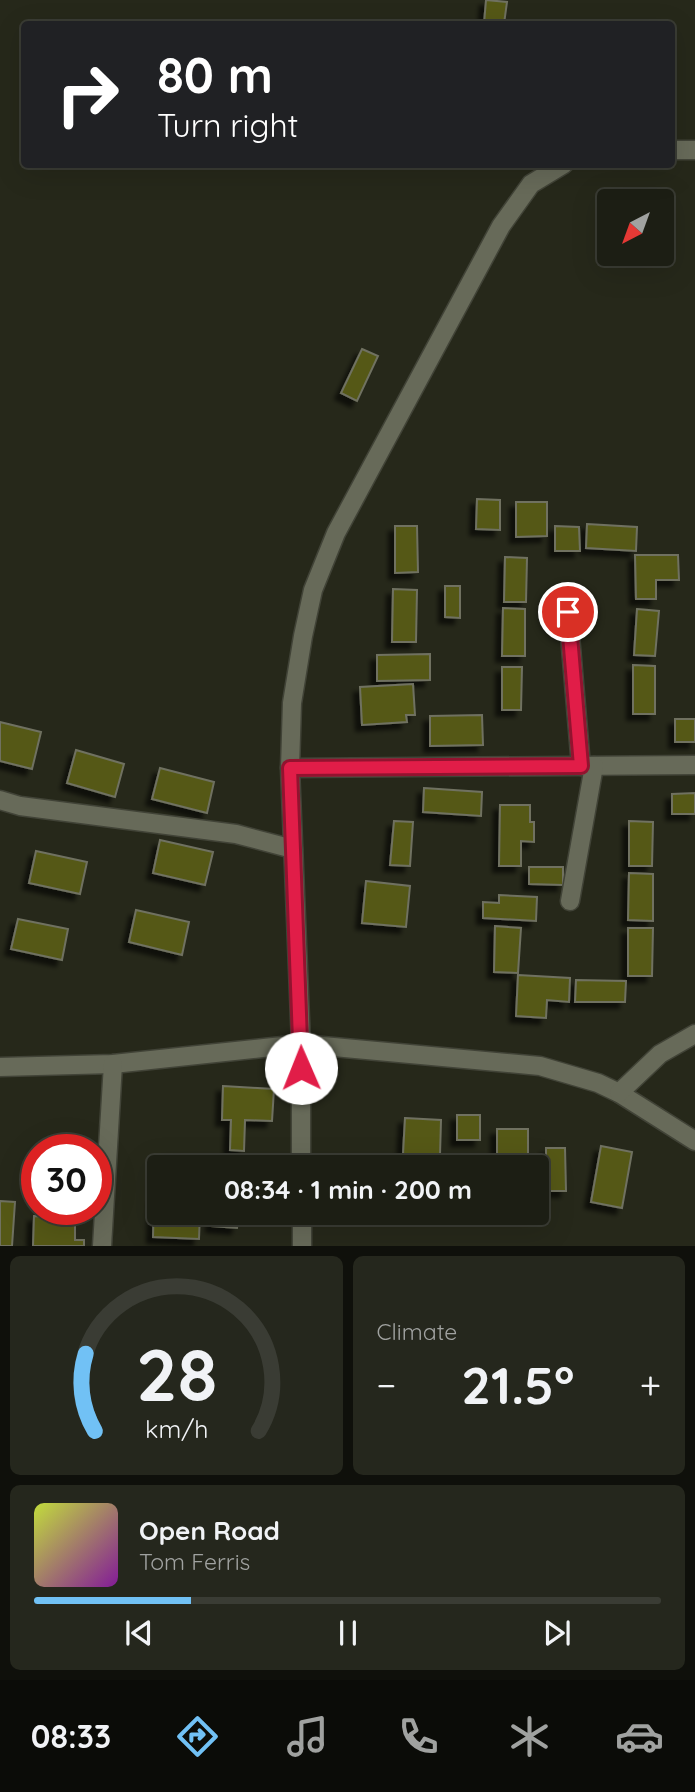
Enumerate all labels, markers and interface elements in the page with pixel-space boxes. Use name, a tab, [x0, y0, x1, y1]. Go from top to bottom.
text: 80 m	[157, 44, 273, 105]
icon: right	[42, 49, 133, 140]
text: Turn right	[157, 105, 298, 145]
north arrow	[597, 189, 674, 266]
map controls	[597, 189, 674, 266]
pin	[538, 582, 598, 642]
icon: arrive	[549, 593, 587, 631]
position arrow	[264, 1031, 338, 1105]
speed limit sign: 30	[21, 1134, 112, 1225]
text: 08:34 · 1 min · 200 m	[224, 1173, 472, 1206]
text: Climate	[377, 1317, 457, 1346]
text: 28	[136, 1329, 217, 1420]
text: 21.5°	[461, 1352, 574, 1417]
text: −	[377, 1361, 396, 1409]
text: +	[640, 1361, 661, 1409]
text: km/h	[145, 1413, 208, 1444]
text: Open Road	[139, 1514, 280, 1547]
text: Tom Ferris	[139, 1547, 250, 1576]
icon: previous	[120, 1614, 158, 1652]
icon: pause	[329, 1614, 367, 1652]
icon: next	[538, 1614, 576, 1652]
icon: directions	[173, 1712, 222, 1761]
icon: music	[283, 1712, 332, 1761]
icon: phone	[394, 1712, 443, 1761]
icon: climate	[505, 1712, 554, 1761]
icon: car	[615, 1712, 664, 1761]
text: 08:33	[31, 1716, 111, 1756]

